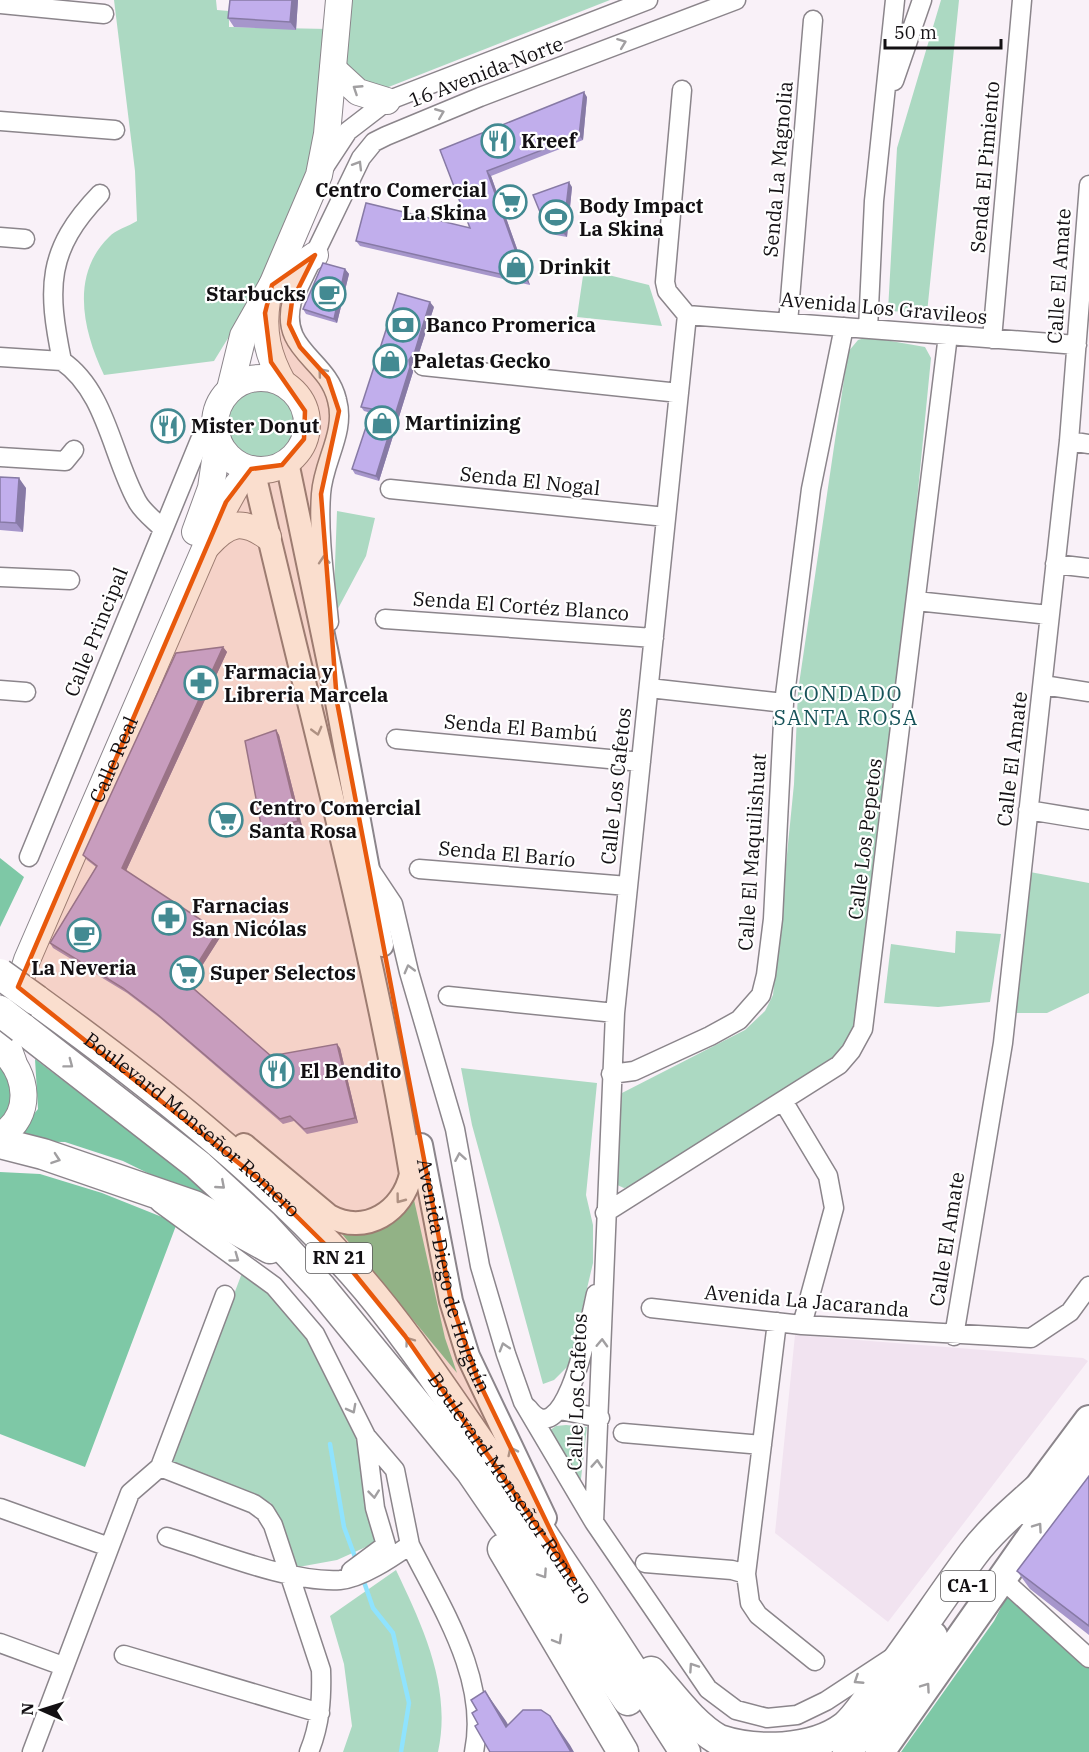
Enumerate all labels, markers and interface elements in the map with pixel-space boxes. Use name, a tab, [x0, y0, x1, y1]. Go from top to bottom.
scale bar	[885, 12, 1000, 50]
text: 50 m	[894, 21, 937, 44]
street label: 16 Avenida Norte	[405, 30, 567, 113]
one-way arrow	[616, 38, 627, 50]
street label: Senda La Magnolia	[756, 80, 799, 258]
street label: Senda El Pimiento	[964, 80, 1005, 254]
one-way arrow	[353, 86, 364, 97]
one-way arrow	[434, 108, 445, 120]
restaurant icon: Kreef	[480, 123, 516, 159]
place label: Kreef	[521, 127, 579, 154]
one-way arrow	[350, 161, 362, 171]
place label: Centro Comercial La Skina	[315, 176, 487, 226]
supermarket icon: Centro Comercial La Skina	[492, 184, 528, 220]
place label: Body Impact La Skina	[579, 192, 704, 242]
sports icon: Body Impact La Skina	[538, 199, 574, 235]
street label: Calle El Amate	[1040, 207, 1077, 345]
shop icon: Drinkit	[498, 249, 534, 285]
place label: Drinkit	[539, 253, 611, 280]
cafe icon: Starbucks	[311, 276, 347, 312]
place label: Starbucks	[206, 280, 306, 307]
street label: Avenida Los Gravileos	[780, 285, 989, 330]
bank icon: Banco Promerica	[385, 307, 421, 343]
place label: Banco Promerica	[426, 311, 596, 338]
shop icon: Paletas Gecko	[372, 343, 408, 379]
place label: Paletas Gecko	[413, 347, 551, 374]
one-way arrow	[319, 368, 330, 379]
shop icon: Martinizing	[364, 405, 400, 441]
restaurant icon: Mister Donut	[150, 408, 186, 444]
place label: Martinizing	[405, 409, 521, 436]
place label: Mister Donut	[191, 412, 320, 439]
street label: Senda El Nogal	[459, 460, 602, 501]
one-way arrow	[318, 555, 331, 564]
street label: Calle Principal	[57, 563, 134, 701]
street label: Senda El Cortéz Blanco	[412, 584, 630, 627]
place label: Farmacia y Libreria Marcela	[224, 658, 388, 708]
pharmacy icon: Farmacia y Libreria Marcela	[183, 665, 219, 701]
district label: CONDADO SANTA ROSA	[773, 679, 919, 731]
street label: Calle El Amate	[990, 690, 1033, 828]
street label: Calle Los Cafetos	[594, 706, 637, 866]
street label: Senda El Bambú	[443, 707, 599, 748]
street label: Calle Real	[83, 712, 144, 807]
one-way arrow	[310, 725, 322, 736]
street label: Calle El Maquilishuat	[731, 752, 772, 952]
street label: Calle Los Pepetos	[841, 757, 888, 921]
place label: Centro Comercial Santa Rosa	[249, 794, 421, 844]
supermarket icon: Centro Comercial Santa Rosa	[208, 802, 244, 838]
street label: Senda El Barío	[438, 834, 577, 873]
place label: Farnacias San Nicólas	[192, 892, 307, 942]
pharmacy icon: Farnacias San Nicólas	[151, 900, 187, 936]
cafe icon: La Neveria	[66, 917, 102, 953]
place label: La Neveria	[31, 954, 137, 981]
supermarket icon: Super Selectos	[169, 955, 205, 991]
place label: Super Selectos	[210, 959, 356, 986]
one-way arrow	[403, 964, 416, 974]
street label: Boulevard Monseñor Romero	[79, 1026, 307, 1223]
restaurant icon: El Bendito	[259, 1053, 295, 1089]
one-way arrow	[62, 1056, 73, 1067]
place label: El Bendito	[300, 1057, 401, 1084]
one-way arrow	[50, 1151, 61, 1164]
one-way arrow	[454, 1153, 467, 1163]
street label: Avenida Diego de Holguín	[411, 1156, 498, 1398]
street label: Calle El Amate	[923, 1170, 970, 1308]
one-way arrow	[214, 1178, 225, 1189]
one-way arrow	[396, 1193, 407, 1204]
road number: RN 21	[306, 1243, 372, 1273]
one-way arrow	[229, 1250, 240, 1261]
street label: Avenida La Jacaranda	[704, 1278, 911, 1323]
street label: Calle Los Cafetos	[560, 1313, 593, 1471]
one-way arrow	[405, 1337, 416, 1348]
one-way arrow	[596, 1339, 608, 1348]
one-way arrow	[499, 1342, 511, 1353]
street label: Boulevard Monseñor Romero	[422, 1367, 599, 1609]
one-way arrow	[344, 1403, 356, 1414]
one-way arrow	[507, 1446, 519, 1457]
one-way arrow	[591, 1459, 604, 1468]
one-way arrow	[367, 1490, 380, 1499]
one-way arrow	[1031, 1523, 1042, 1534]
one-way arrow	[536, 1568, 547, 1579]
road number: CA-1	[941, 1571, 995, 1601]
one-way arrow	[551, 1634, 562, 1645]
one-way arrow	[689, 1662, 700, 1673]
one-way arrow	[853, 1673, 864, 1684]
north arrow	[12, 1680, 72, 1740]
one-way arrow	[919, 1683, 930, 1694]
text: N	[17, 1702, 37, 1716]

